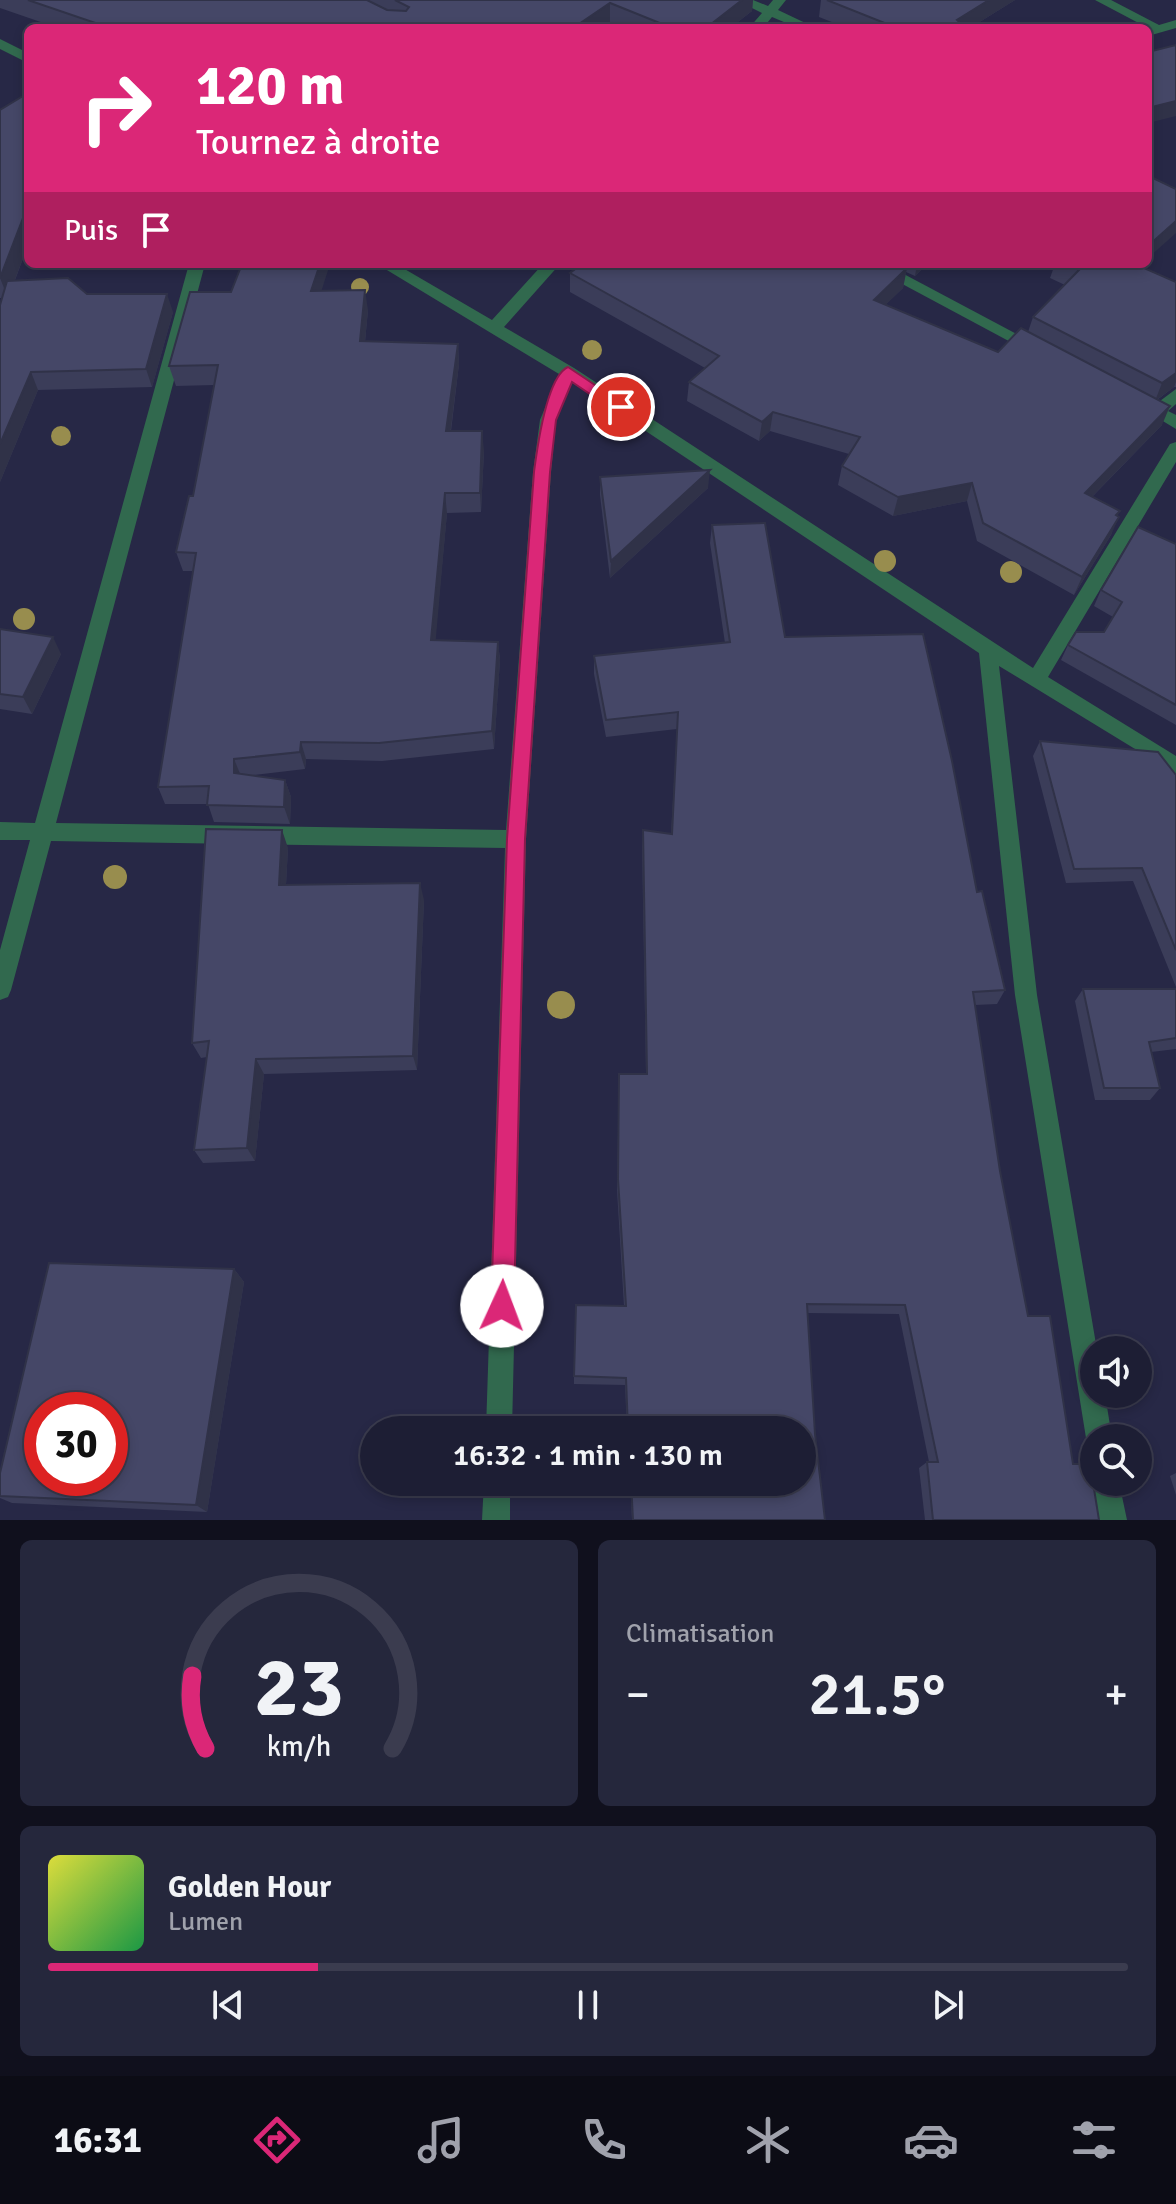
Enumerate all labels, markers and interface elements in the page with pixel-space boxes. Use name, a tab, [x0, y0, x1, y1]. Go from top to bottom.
text: 120 m	[196, 51, 344, 120]
icon: right	[64, 56, 168, 160]
text: Tournez à droite	[196, 120, 440, 165]
icon: arrive	[134, 208, 178, 252]
text: Puis	[64, 212, 118, 249]
pin	[587, 373, 655, 441]
icon: arrive	[599, 385, 643, 429]
position arrow	[460, 1264, 544, 1348]
map controls	[1080, 1336, 1152, 1496]
button: sound	[1080, 1336, 1152, 1408]
speed limit sign: 30	[24, 1392, 128, 1496]
button: search	[1080, 1424, 1152, 1496]
text: 16:32 · 1 min · 130 m	[453, 1437, 723, 1474]
text: Climatisation	[626, 1618, 775, 1650]
text: 23	[254, 1637, 344, 1739]
text: 21.5°	[809, 1658, 945, 1732]
text: −	[626, 1668, 650, 1722]
text: +	[1104, 1668, 1128, 1722]
text: km/h	[267, 1729, 331, 1764]
text: Golden Hour	[168, 1869, 331, 1906]
text: Lumen	[168, 1906, 243, 1938]
icon: previous	[206, 1983, 250, 2027]
icon: pause	[566, 1983, 610, 2027]
icon: next	[926, 1983, 970, 2027]
icon: directions	[249, 2112, 305, 2168]
icon: music	[413, 2112, 469, 2168]
icon: phone	[576, 2112, 632, 2168]
icon: climate	[740, 2112, 796, 2168]
icon: car	[903, 2112, 959, 2168]
icon: filters	[1066, 2112, 1122, 2168]
text: 16:31	[54, 2118, 142, 2163]

